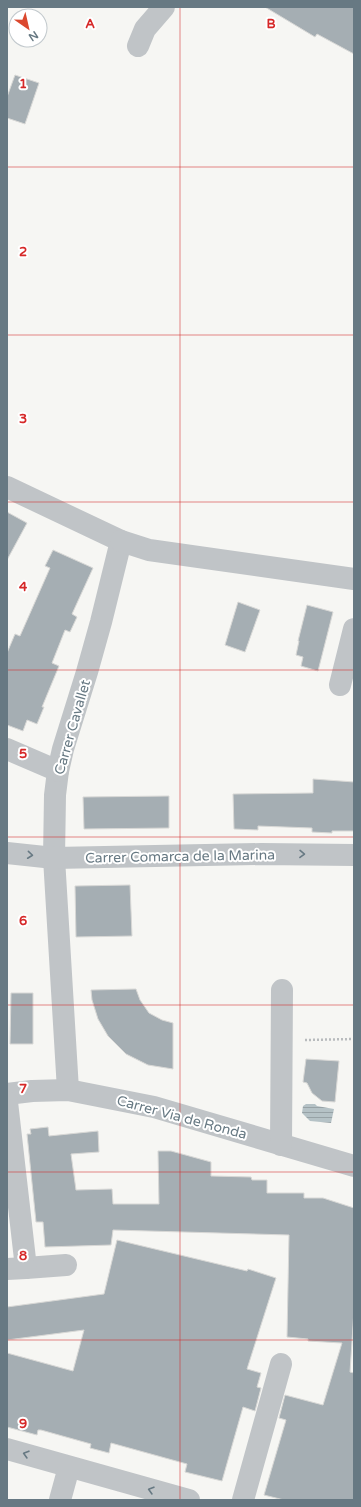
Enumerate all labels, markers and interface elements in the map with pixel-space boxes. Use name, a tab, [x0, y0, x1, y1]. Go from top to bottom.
north arrow	[8, 8, 48, 48]
text: A	[85, 16, 95, 32]
text: B	[266, 16, 276, 32]
text: N	[26, 28, 41, 44]
text: 1	[19, 76, 27, 92]
text: 2	[19, 244, 27, 260]
text: 3	[19, 411, 27, 427]
text: 4	[19, 579, 28, 595]
street label: Carrer Cavallet	[51, 677, 94, 777]
text: 5	[19, 746, 27, 762]
street label: Carrer Comarca de la Marina	[85, 846, 275, 867]
one-way arrow	[299, 850, 305, 858]
one-way arrow	[27, 851, 33, 860]
text: 6	[19, 913, 27, 929]
text: 7	[19, 1081, 27, 1097]
street label: Carrer Via de Ronda	[115, 1092, 249, 1143]
text: 8	[19, 1248, 27, 1264]
text: 9	[19, 1416, 27, 1432]
one-way arrow	[23, 1450, 30, 1459]
one-way arrow	[148, 1486, 154, 1494]

